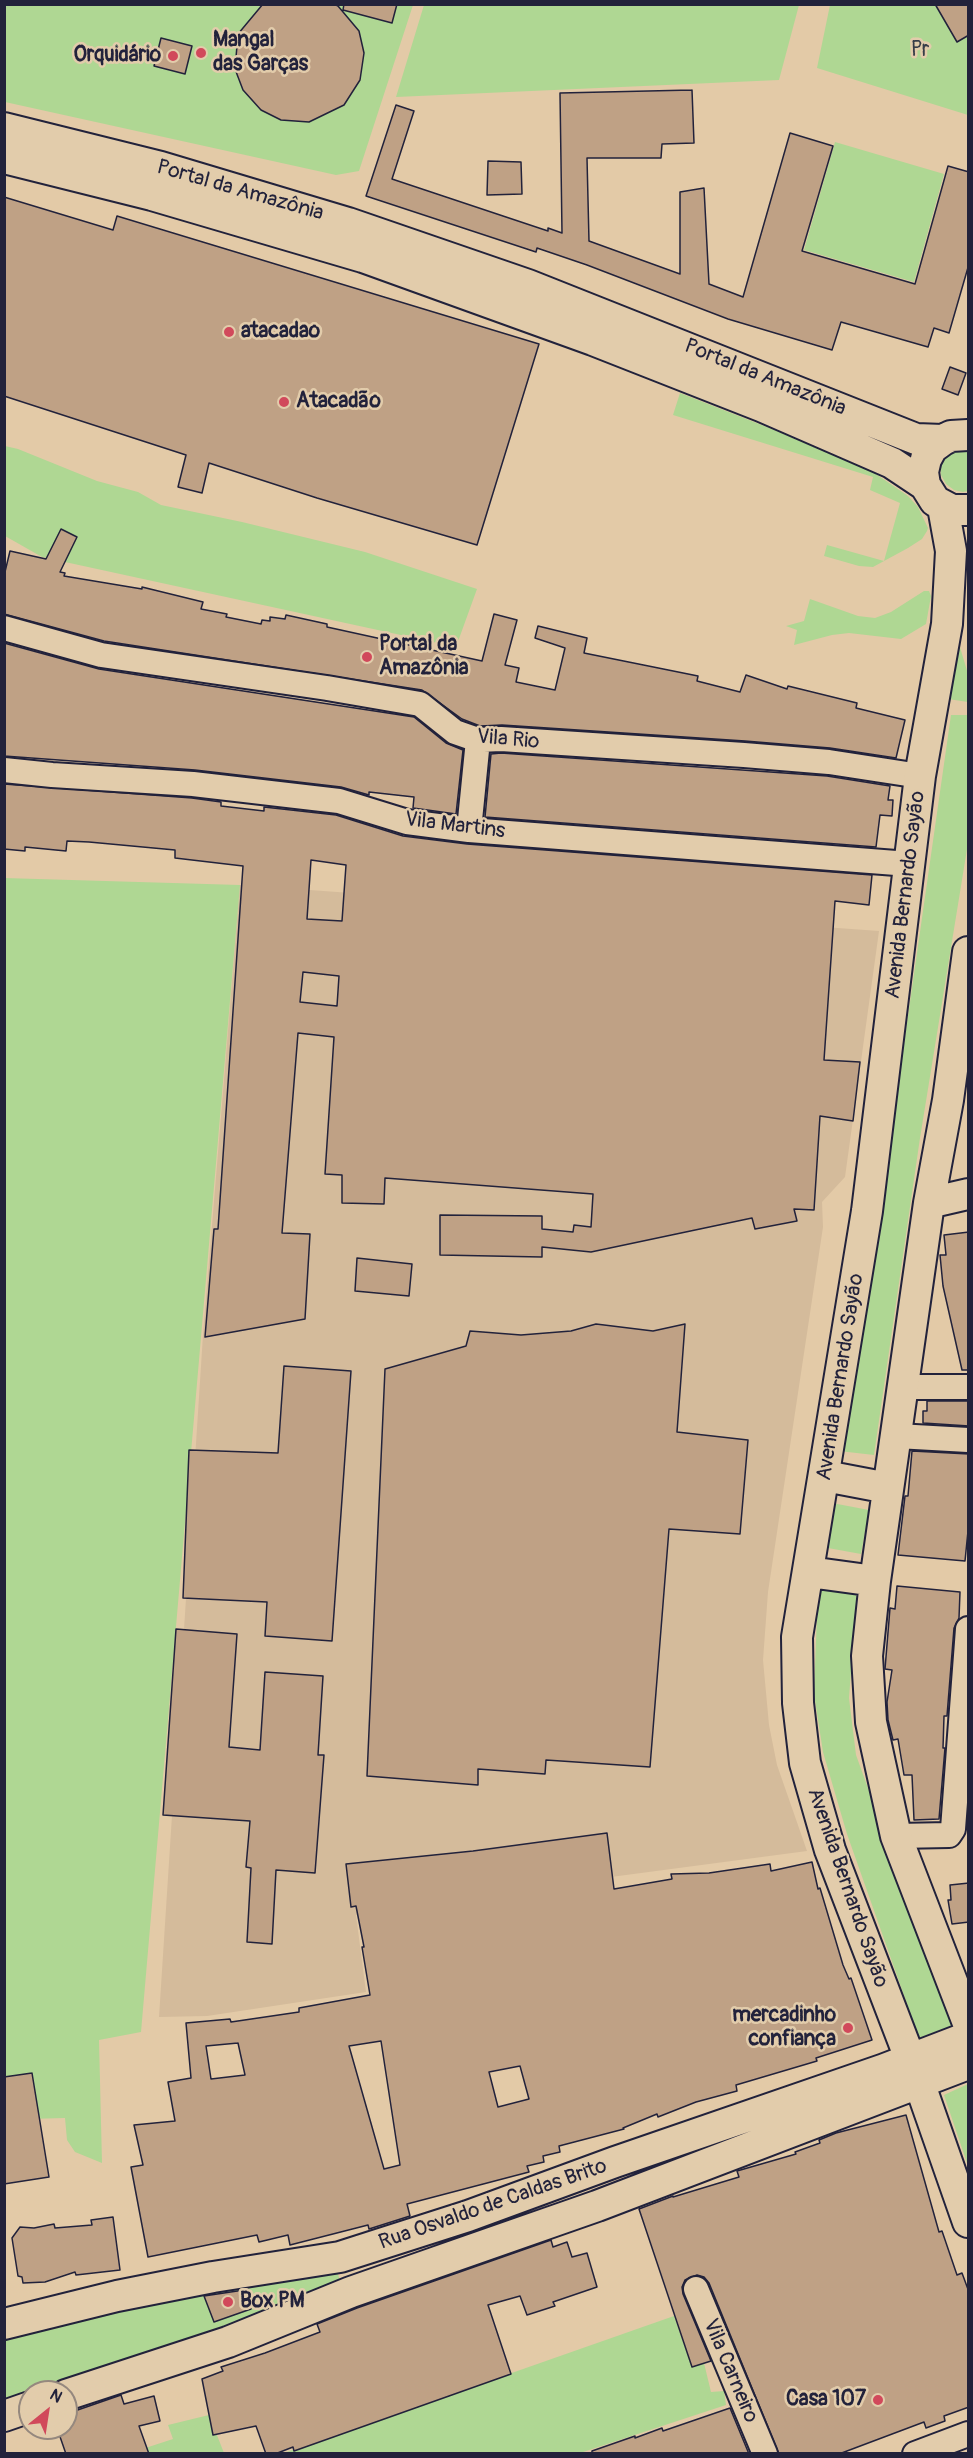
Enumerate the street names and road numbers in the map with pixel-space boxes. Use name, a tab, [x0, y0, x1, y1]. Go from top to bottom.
street label: Portal da Amazônia	[154, 155, 326, 227]
street label: Portal da Amazônia	[680, 334, 850, 422]
street label: Vila Rio	[476, 725, 540, 755]
street label: Avenida Bernardo Sayão	[881, 790, 931, 1000]
street label: Vila Martins	[403, 807, 507, 845]
street label: Avenida Bernardo Sayão	[812, 1272, 870, 1482]
street label: Avenida Bernardo Sayão	[801, 1785, 893, 1991]
street label: Rua Osvaldo de Caldas Brito	[376, 2154, 610, 2256]
street label: Vila Carneiro	[697, 2315, 763, 2427]

